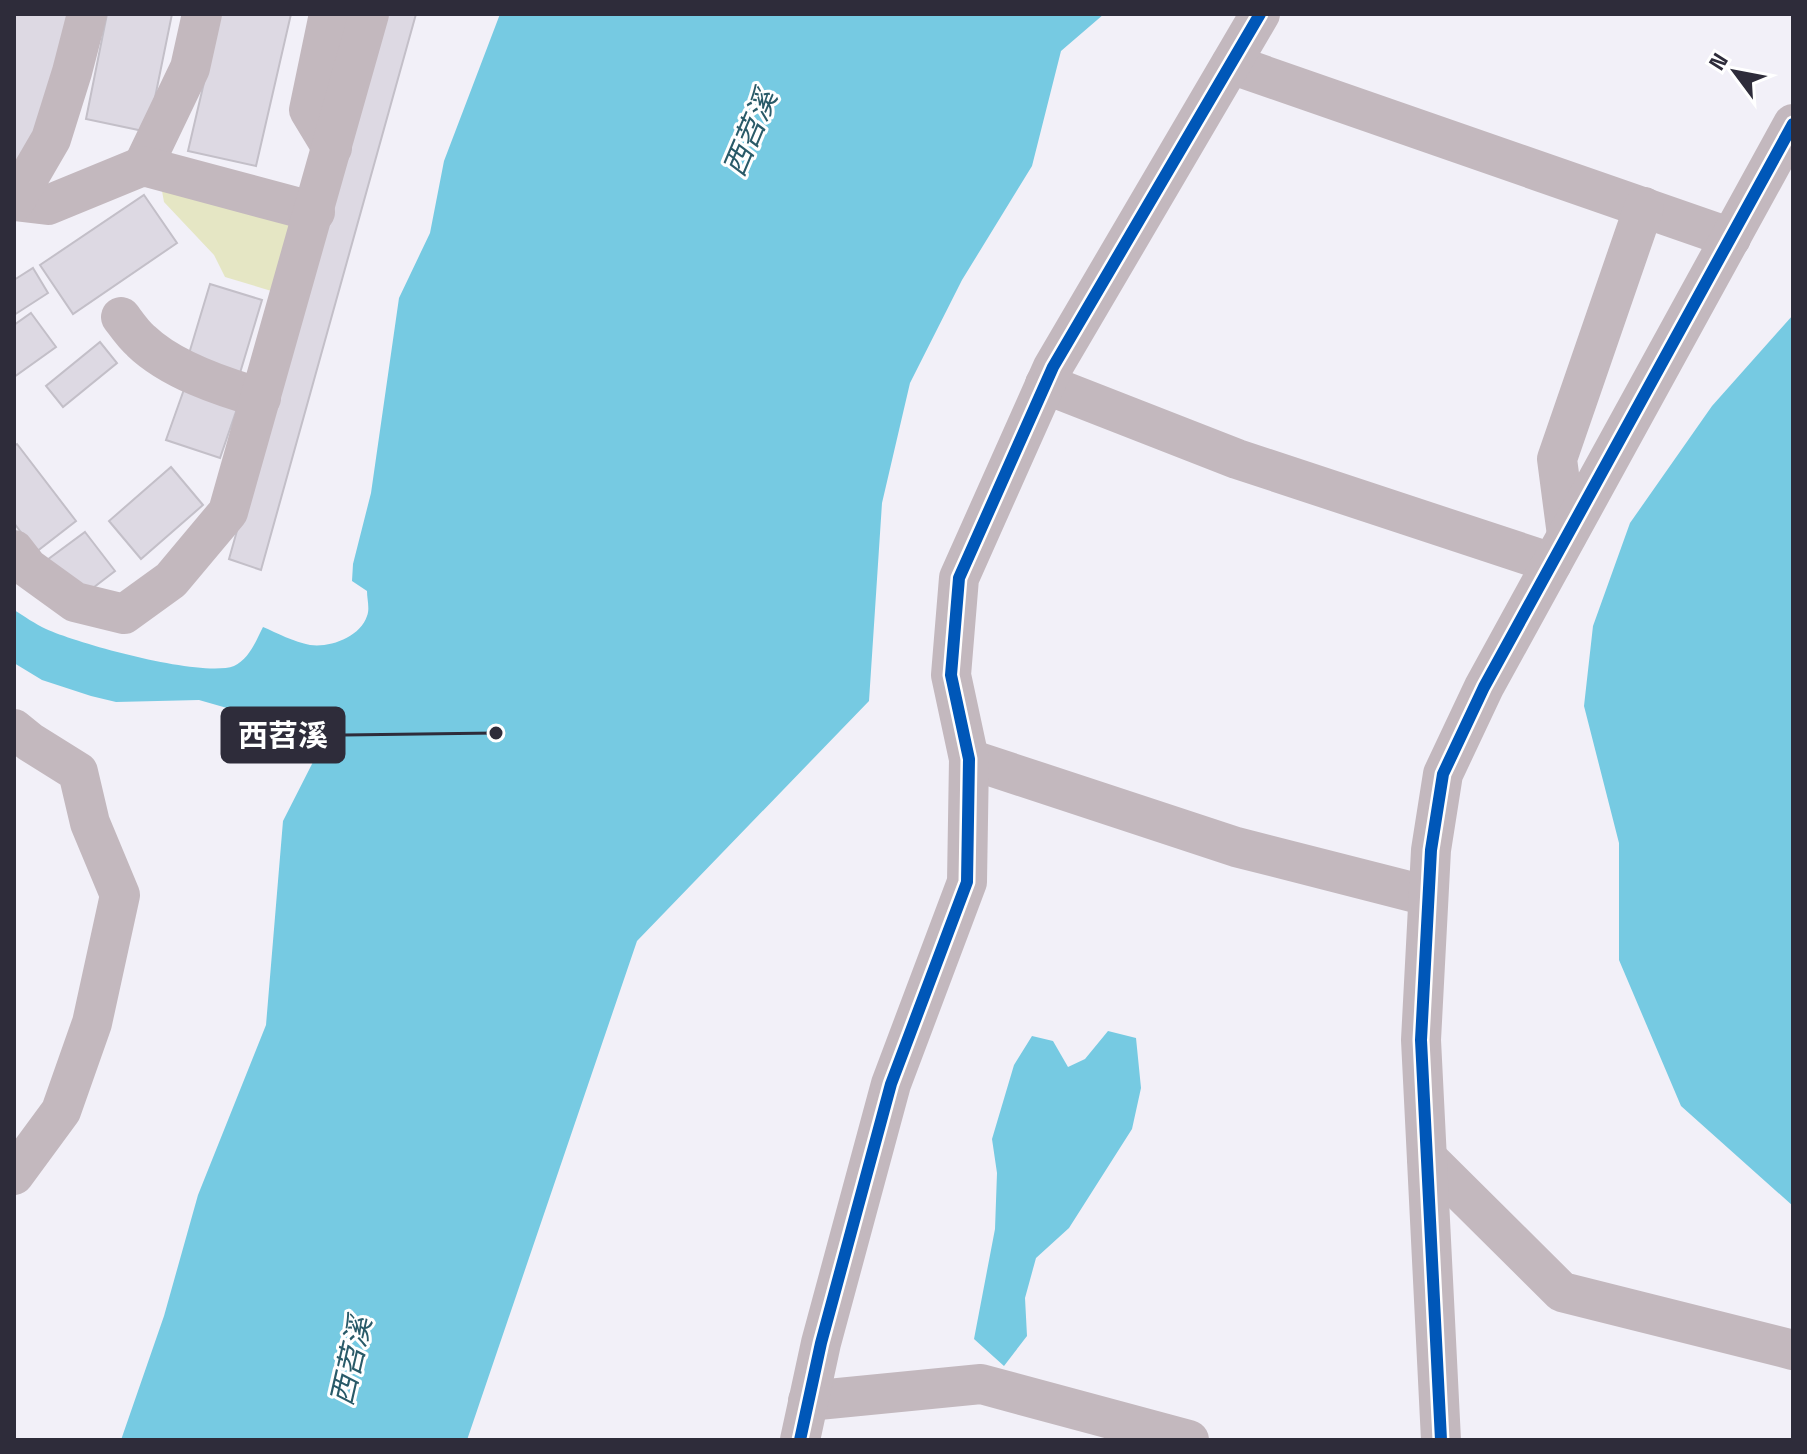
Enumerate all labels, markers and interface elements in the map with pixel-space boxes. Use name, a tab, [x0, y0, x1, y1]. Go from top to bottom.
north arrow	[1695, 32, 1775, 112]
text: N	[1702, 48, 1734, 75]
water label: 西苕溪	[714, 81, 787, 182]
callout: 西苕溪	[222, 708, 344, 762]
text: 西苕溪	[238, 716, 328, 755]
water label: 西苕溪	[322, 1310, 381, 1409]

